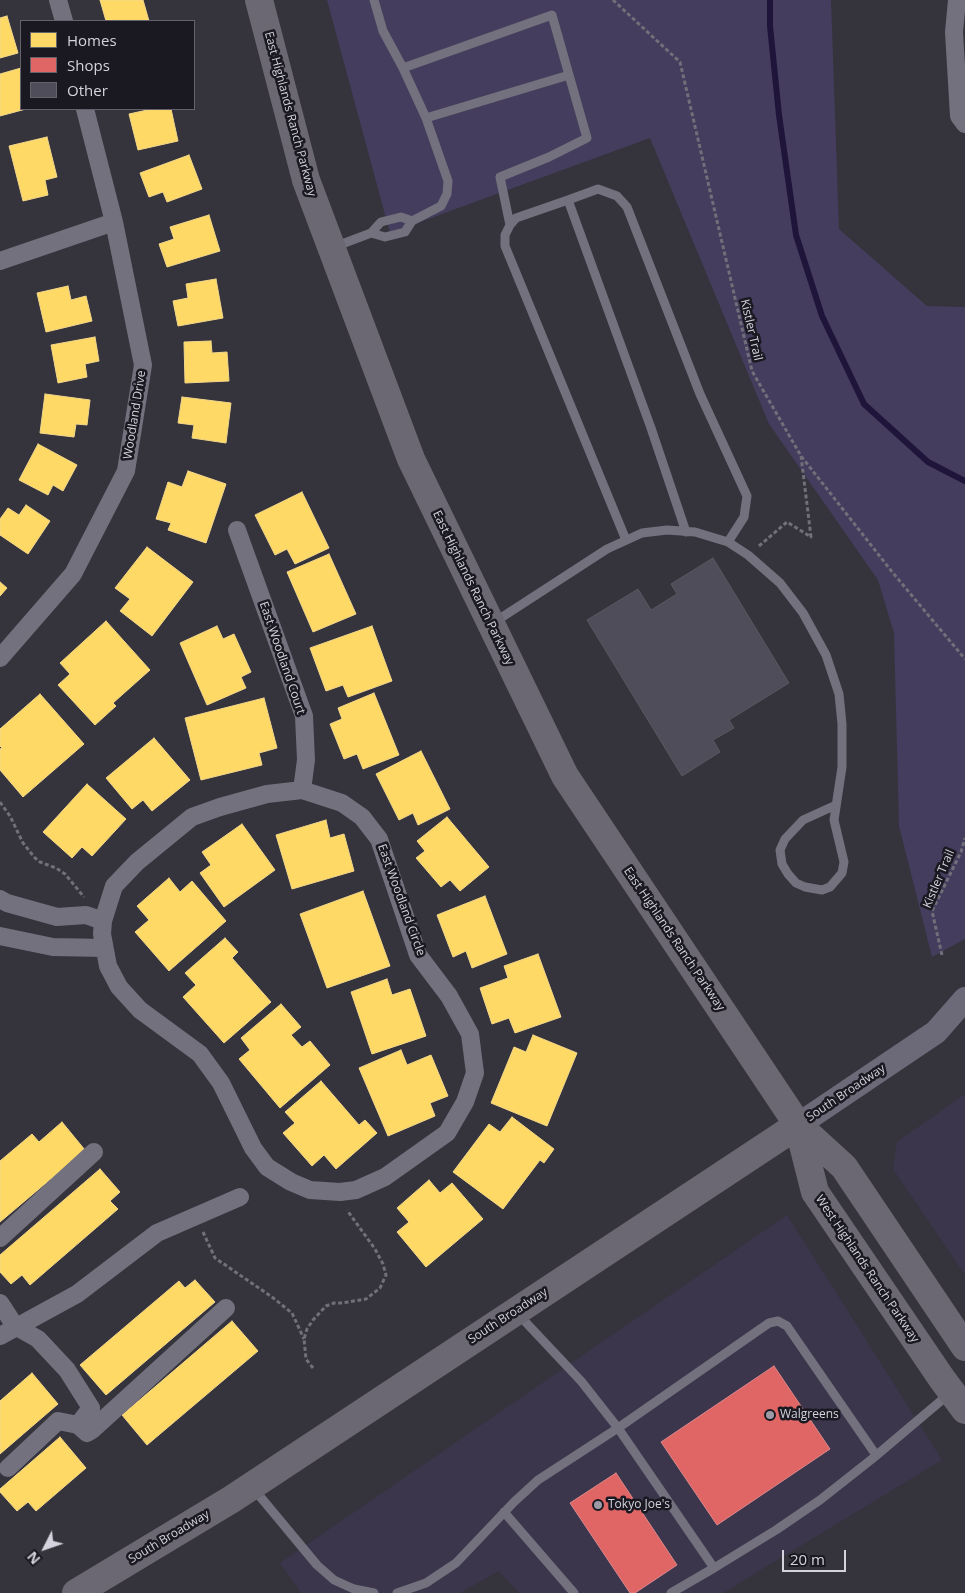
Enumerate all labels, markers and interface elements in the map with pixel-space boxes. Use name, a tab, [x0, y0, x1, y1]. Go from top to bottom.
legend	[20, 20, 195, 110]
text: Homes	[67, 30, 117, 50]
street label: East Highlands Ranch Parkway	[261, 30, 319, 198]
text: Shops	[67, 55, 110, 75]
text: Other	[67, 80, 108, 100]
street label: Kistler Trail	[737, 298, 765, 362]
street label: Woodland Drive	[121, 370, 149, 460]
street label: East Highlands Ranch Parkway	[429, 508, 517, 668]
street label: East Woodland Court	[256, 600, 308, 716]
street label: East Woodland Circle	[374, 842, 428, 958]
street label: Kistler Trail	[920, 847, 958, 911]
street label: East Highlands Ranch Parkway	[620, 864, 728, 1014]
street label: South Broadway	[804, 1061, 888, 1125]
street label: West Highlands Ranch Parkway	[812, 1193, 922, 1345]
street label: South Broadway	[466, 1285, 550, 1347]
place label: Walgreens	[780, 1408, 839, 1422]
marker: Walgreens	[764, 1409, 776, 1421]
place label: Tokyo Joe's	[608, 1498, 670, 1512]
marker: Tokyo Joe's	[592, 1499, 604, 1511]
street label: South Broadway	[126, 1507, 212, 1567]
north arrow	[20, 1523, 70, 1573]
scale bar	[785, 1540, 849, 1572]
text: N	[22, 1548, 44, 1569]
text: 20 m	[790, 1549, 825, 1569]

